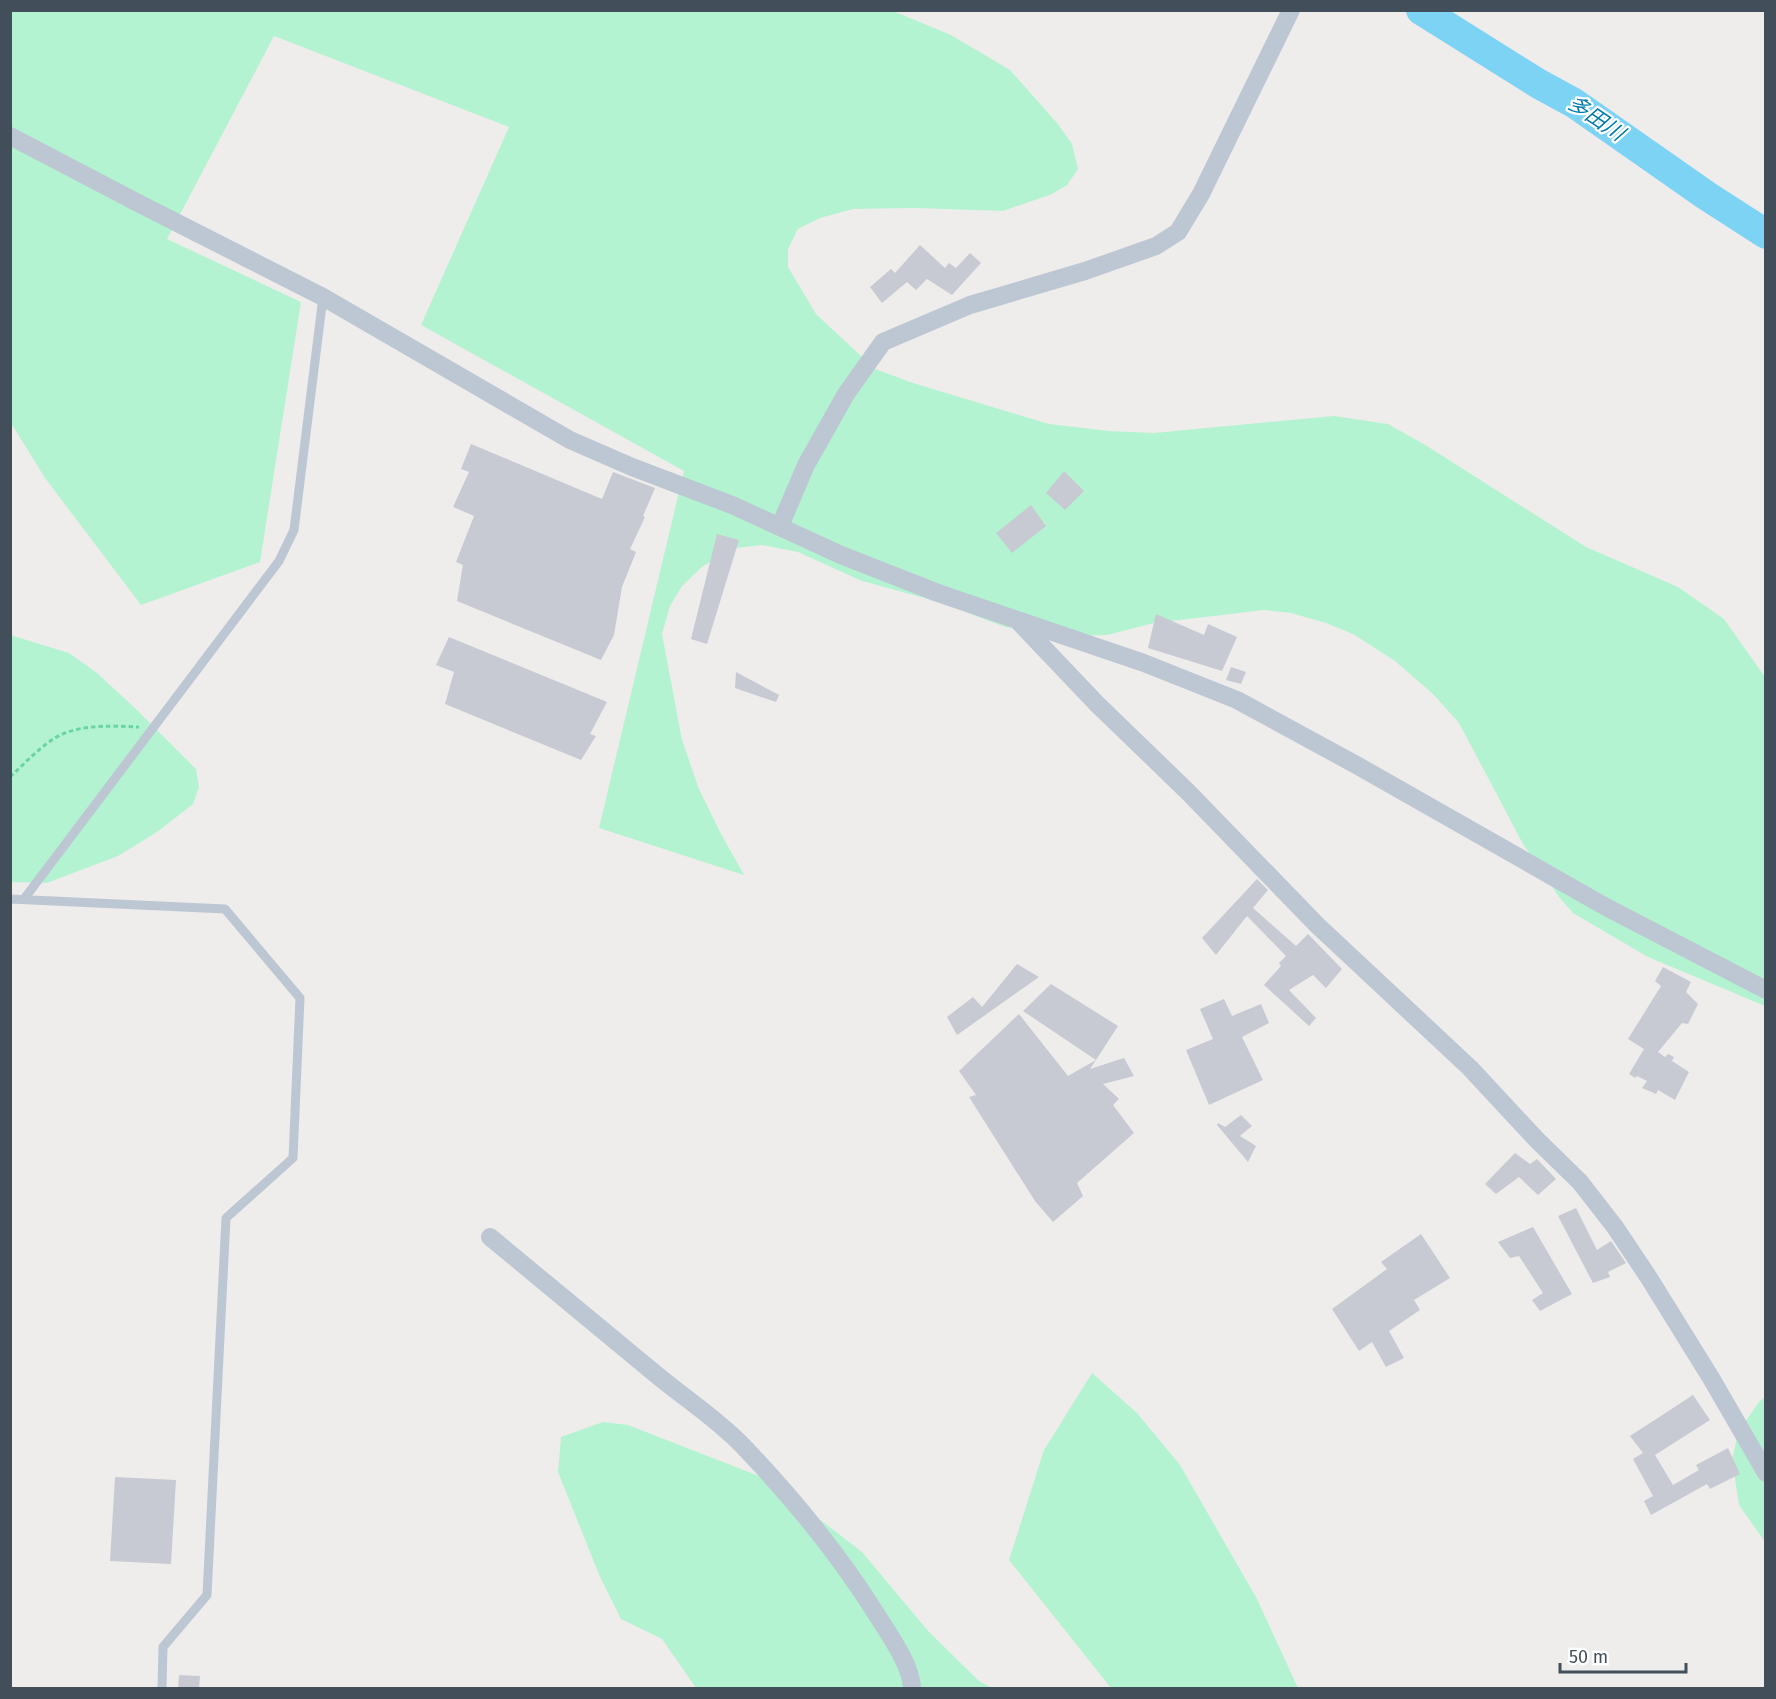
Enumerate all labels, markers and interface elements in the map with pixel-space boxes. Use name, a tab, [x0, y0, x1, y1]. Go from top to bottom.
water label: 多田川	[1563, 90, 1631, 148]
scale bar	[1560, 1636, 1686, 1674]
text: 50 m	[1569, 1646, 1608, 1668]

